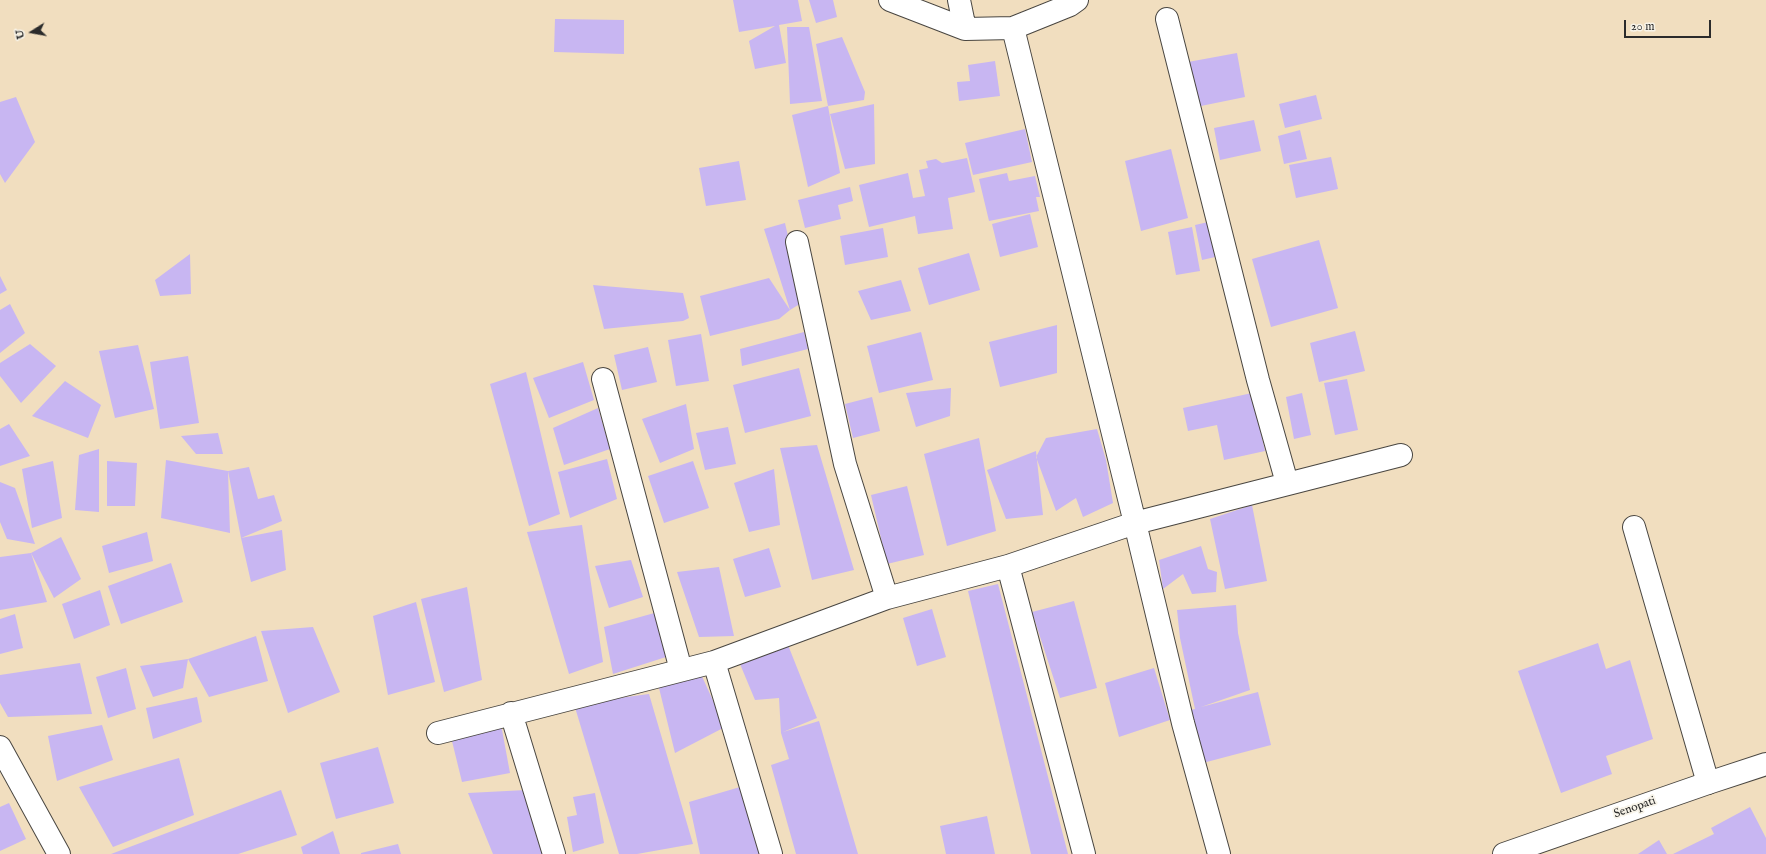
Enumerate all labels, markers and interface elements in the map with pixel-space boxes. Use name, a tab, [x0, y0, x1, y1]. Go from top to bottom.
north arrow	[12, 12, 52, 52]
scale bar	[1626, 12, 1713, 38]
text: 20 m	[1631, 19, 1654, 34]
text: U	[12, 28, 28, 40]
street label: Senopati	[1612, 794, 1658, 822]

